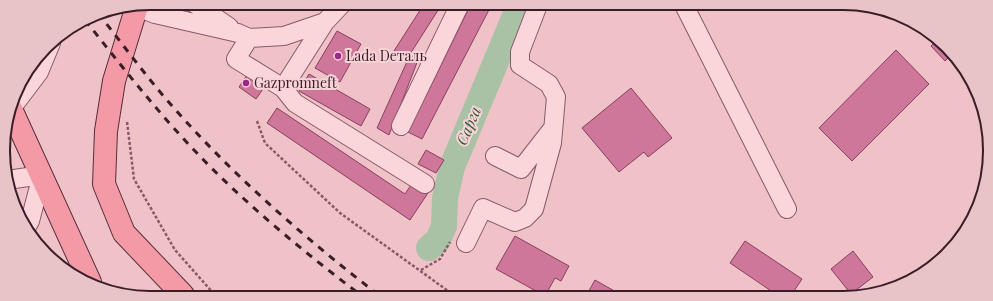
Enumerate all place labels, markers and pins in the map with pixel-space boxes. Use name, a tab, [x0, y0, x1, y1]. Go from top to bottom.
place label: Lada Dеталь	[346, 46, 427, 65]
marker: Lada Dеталь	[333, 51, 343, 61]
place label: Gazpromneft	[254, 73, 338, 92]
marker: Gazpromneft	[241, 78, 251, 88]

